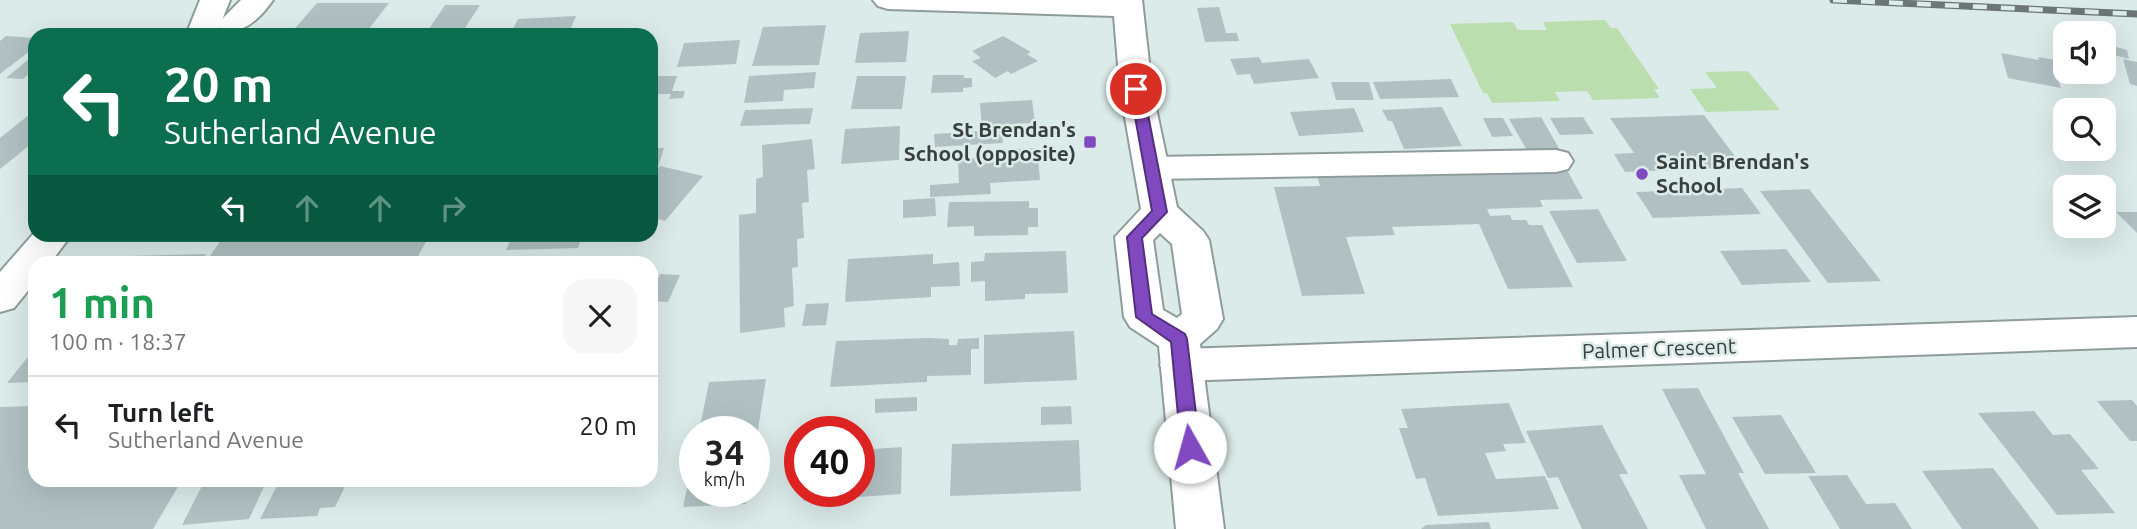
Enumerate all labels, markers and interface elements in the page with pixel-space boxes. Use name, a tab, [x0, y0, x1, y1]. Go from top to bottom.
map controls	[2053, 21, 2116, 238]
button: sound	[2053, 21, 2116, 84]
icon: left	[49, 56, 140, 147]
text: 20 m	[164, 56, 273, 111]
pin	[1106, 59, 1166, 119]
icon: arrive	[1117, 70, 1155, 108]
button: search	[2053, 98, 2116, 161]
text: Sutherland Avenue	[164, 114, 437, 150]
place label: St Brendan's School (opposite)	[904, 117, 1076, 165]
marker: St Brendan's School (opposite)	[1082, 134, 1098, 150]
place label: Saint Brendan's School	[1656, 149, 1809, 197]
marker: Saint Brendan's School	[1634, 166, 1650, 182]
button: layers	[2053, 175, 2116, 238]
icon: left	[215, 189, 253, 227]
icon: ahead	[288, 189, 326, 227]
icon: ahead	[361, 189, 399, 227]
icon: right	[434, 189, 472, 227]
text: 1 min	[49, 279, 155, 326]
button: close	[563, 279, 637, 353]
text: 100 m · 18:37	[49, 329, 187, 354]
street label: Palmer Crescent	[1581, 333, 1736, 363]
text: Turn left	[108, 398, 214, 427]
icon: left	[49, 406, 87, 444]
position arrow	[1153, 410, 1227, 484]
text: 20 m	[579, 411, 637, 440]
speed limit sign: 40	[784, 416, 875, 507]
text: Sutherland Avenue	[108, 427, 304, 452]
text: 34	[705, 432, 744, 472]
text: km/h	[704, 469, 745, 489]

